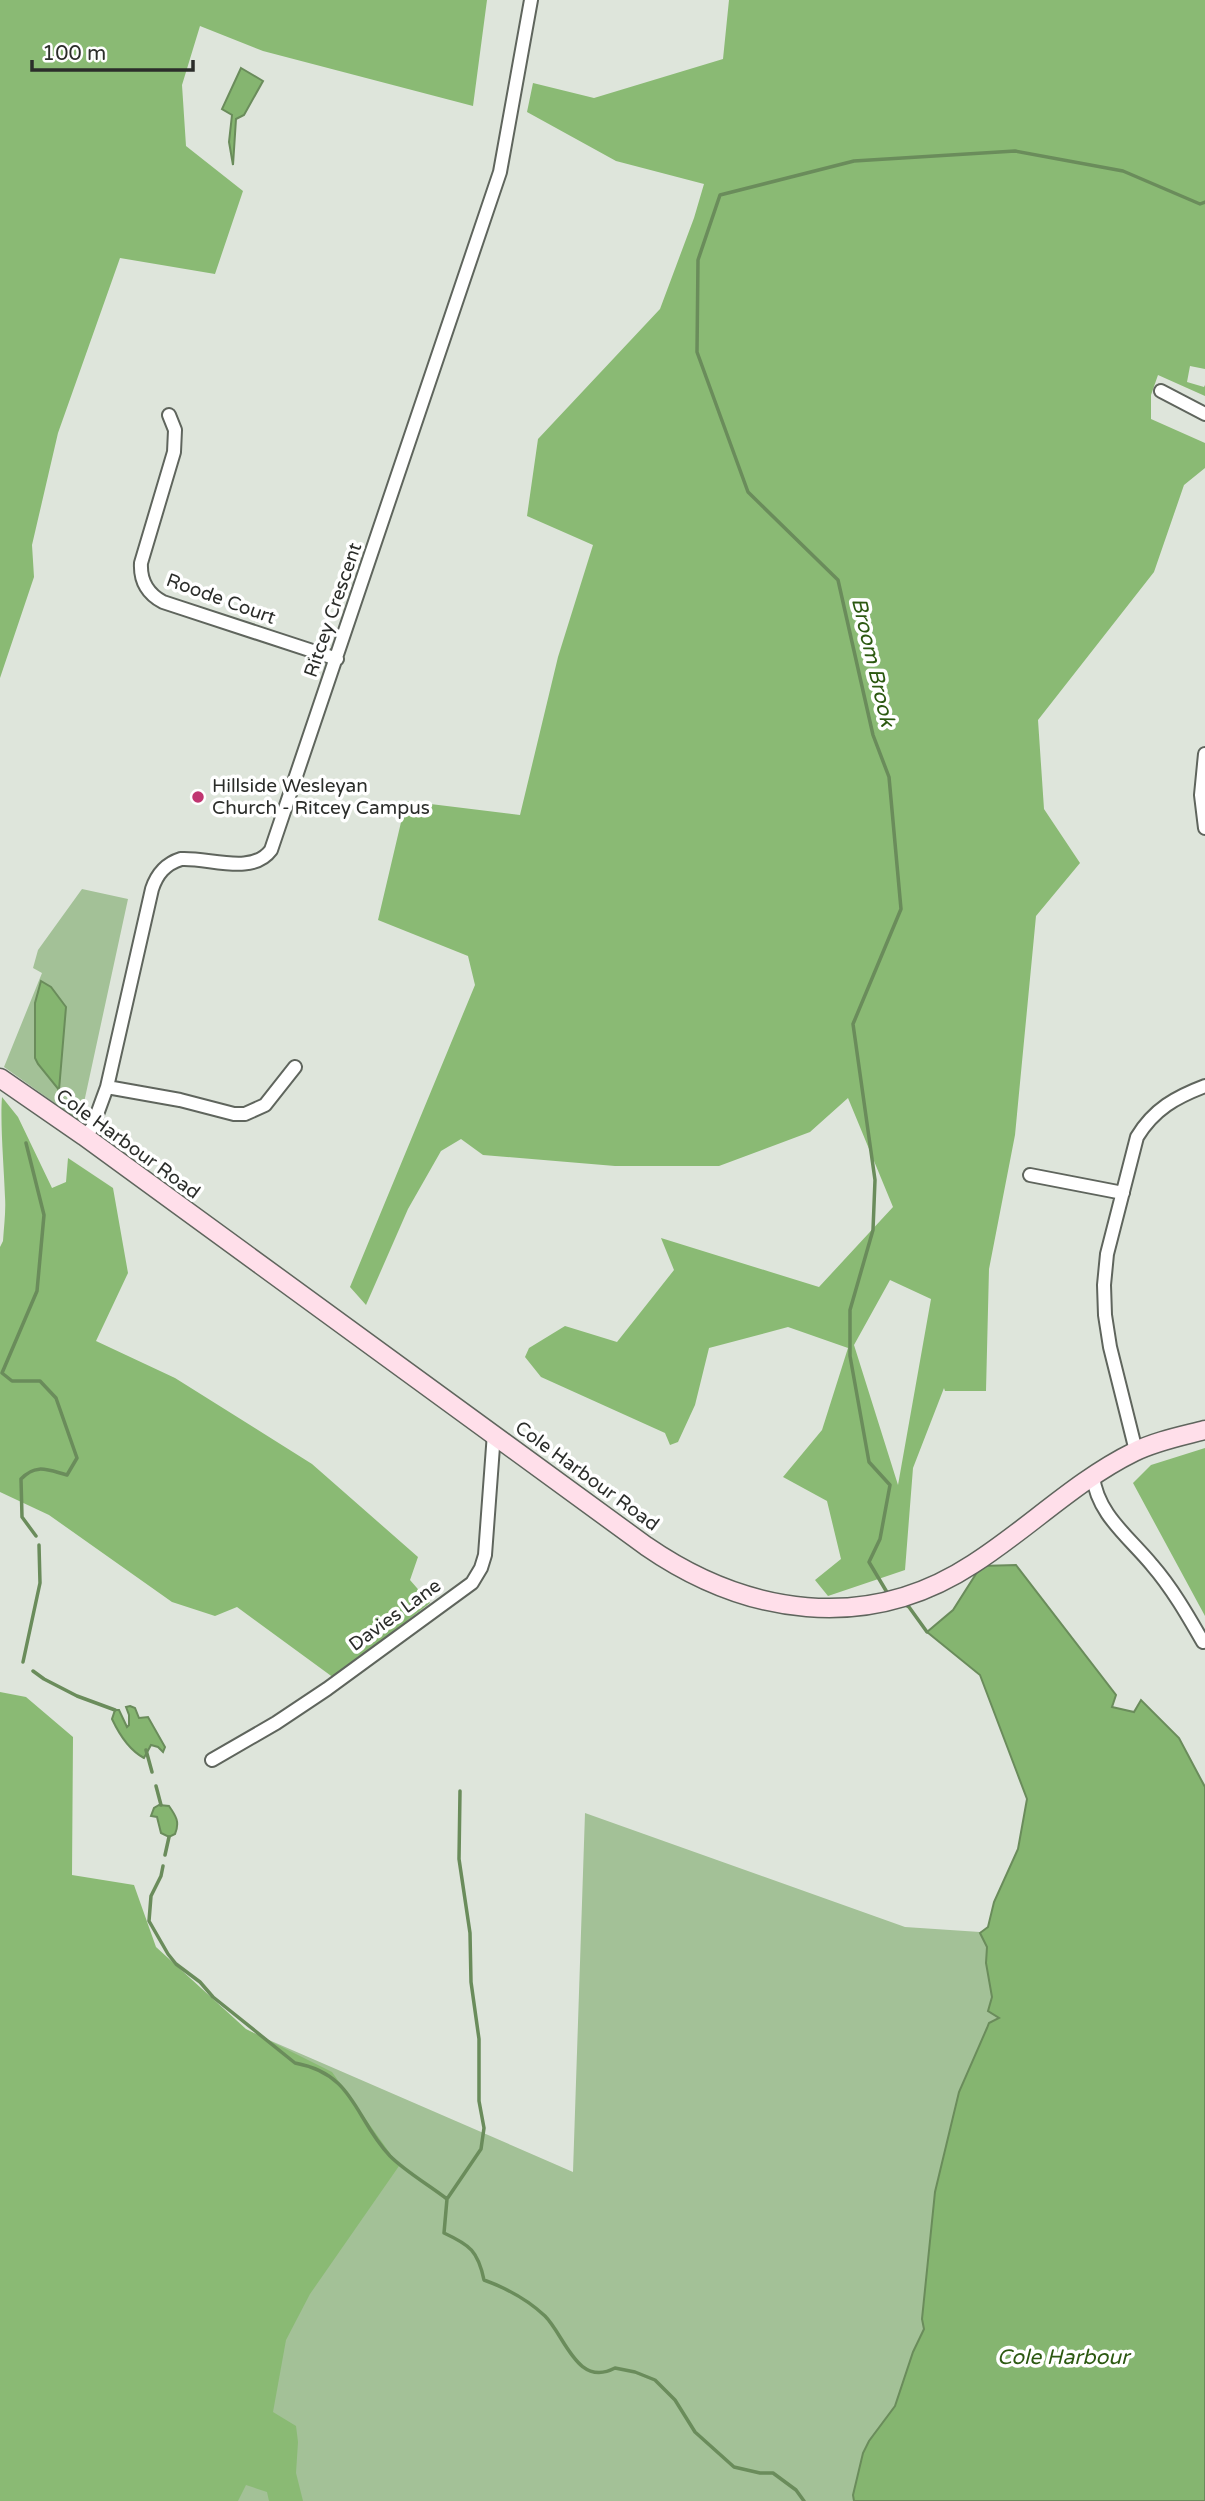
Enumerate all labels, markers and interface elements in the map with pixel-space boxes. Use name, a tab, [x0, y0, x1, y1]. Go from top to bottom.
scale bar	[32, 28, 192, 72]
text: 100 m	[42, 41, 106, 66]
street label: Ritcey Crescent	[300, 540, 366, 680]
street label: Roode Court	[163, 569, 279, 629]
water label: Broom Brook	[846, 595, 900, 730]
place label: Hillside Wesleyan Church - Ritcey Campus	[212, 775, 430, 819]
marker: Hillside Wesleyan Church - Ritcey Campus	[190, 789, 206, 805]
street label: Cole Harbour Road	[52, 1084, 204, 1204]
street label: Cole Harbour Road	[511, 1416, 663, 1536]
street label: Davies Lane	[345, 1574, 445, 1656]
water label: Cole Harbour	[997, 2345, 1132, 2370]

